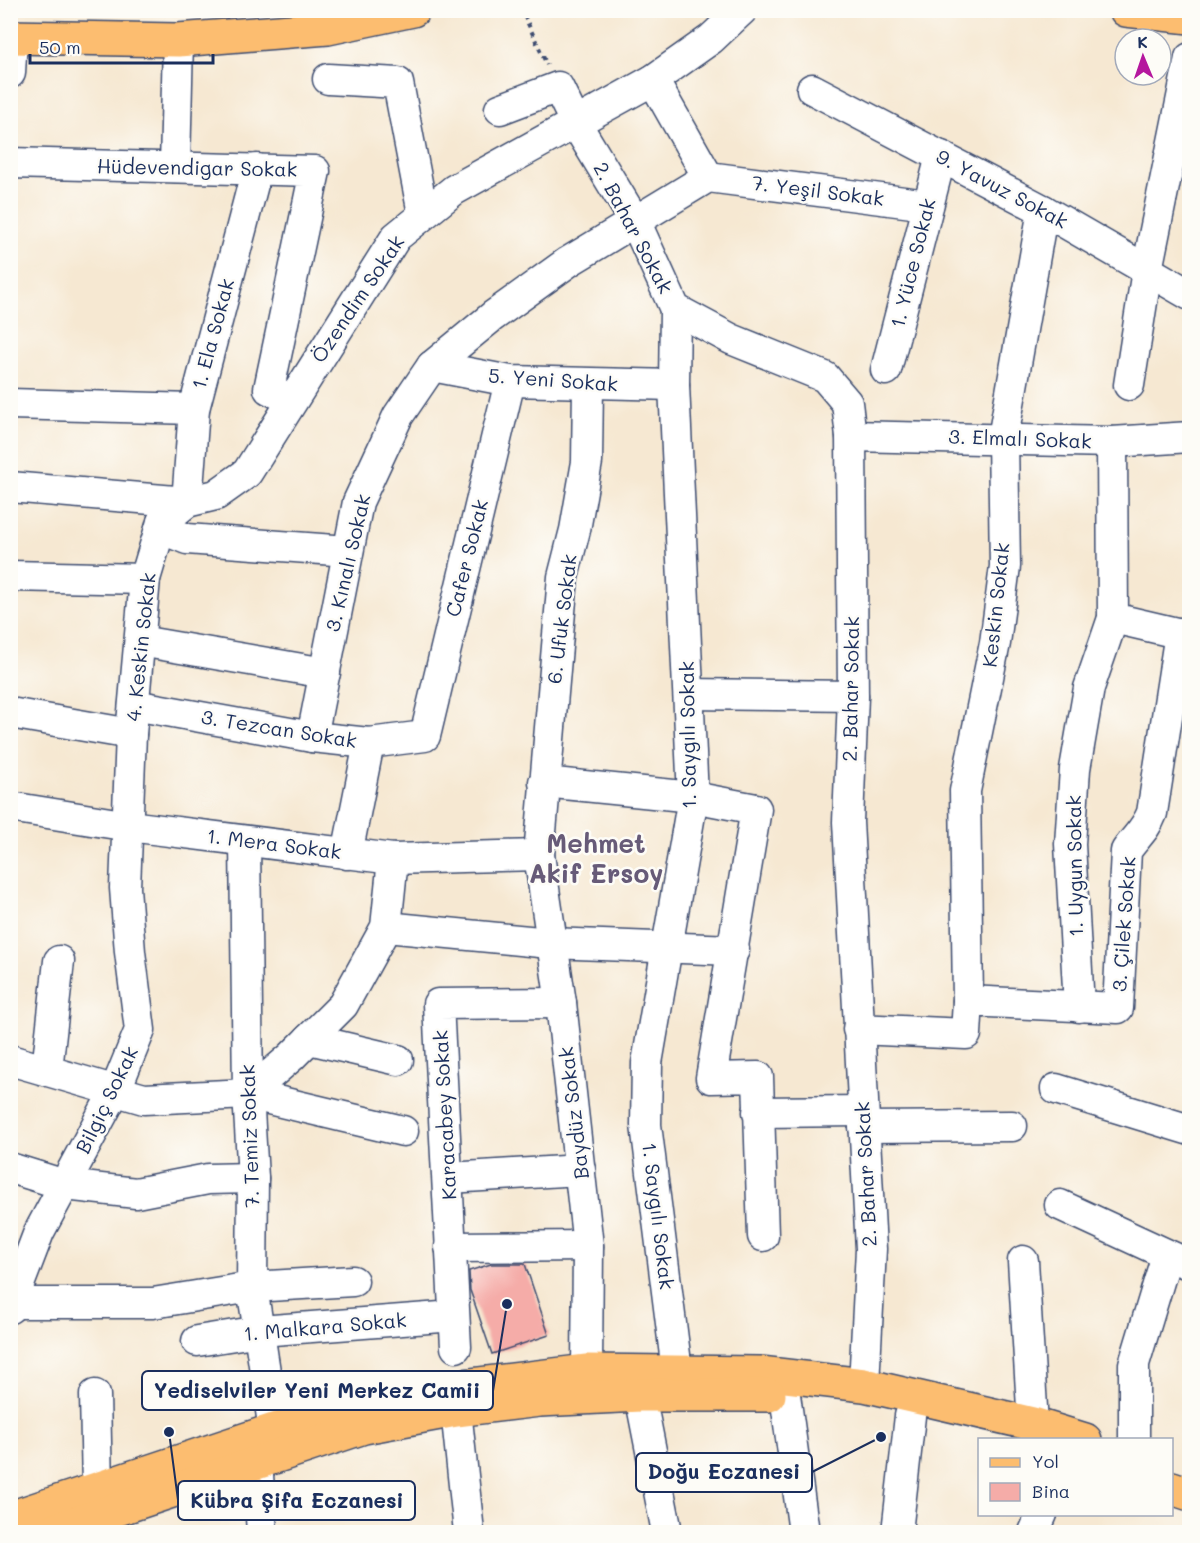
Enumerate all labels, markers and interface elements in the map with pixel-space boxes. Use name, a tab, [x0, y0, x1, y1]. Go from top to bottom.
scale bar	[30, 27, 213, 65]
north arrow	[1113, 27, 1173, 87]
text: K	[1137, 31, 1148, 52]
text: 50 m	[39, 35, 81, 59]
street label: 9. Yavuz Sokak	[932, 142, 1073, 234]
street label: Hüdevendigar Sokak	[97, 152, 297, 182]
street label: 2. Bahar Sokak	[588, 157, 679, 298]
street label: 7. Yeşil Sokak	[751, 169, 886, 211]
street label: 1. Yüce Sokak	[883, 195, 941, 330]
street label: Özendim Sokak	[305, 230, 409, 367]
street label: 1. Ela Sokak	[185, 276, 239, 392]
street label: 5. Yeni Sokak	[487, 362, 619, 397]
street label: 3. Elmalı Sokak	[948, 423, 1092, 453]
street label: 3. Kınalı Sokak	[319, 491, 375, 634]
street label: Cafer Sokak	[439, 496, 493, 619]
street label: Keskin Sokak	[976, 541, 1014, 669]
street label: 6. Ufuk Sokak	[540, 553, 582, 685]
street label: 4. Keskin Sokak	[119, 571, 161, 723]
street label: 2. Bahar Sokak	[836, 616, 864, 762]
street label: 1. Saygılı Sokak	[673, 661, 701, 809]
street label: 3. Tezcan Sokak	[199, 703, 359, 753]
street label: 1. Uygun Sokak	[1060, 795, 1088, 937]
street label: 1. Mera Sokak	[205, 822, 343, 864]
district label: Mehmet Akif Ersoy	[529, 826, 663, 890]
street label: 3. Çilek Sokak	[1105, 855, 1141, 993]
street label: Karacabey Sokak	[427, 1029, 461, 1201]
street label: Bilgiç Sokak	[69, 1042, 143, 1158]
street label: Baydüz Sokak	[552, 1045, 594, 1181]
street label: 7. Temiz Sokak	[234, 1064, 264, 1208]
street label: 2. Bahar Sokak	[848, 1101, 882, 1247]
street label: 1. Saygılı Sokak	[637, 1141, 681, 1291]
street label: 1. Malkara Sokak	[242, 1306, 407, 1346]
callout: Yediselviler Yeni Merkez Camii	[142, 1371, 493, 1410]
text: Yediselviler Yeni Merkez Camii	[154, 1376, 480, 1403]
legend	[978, 1438, 1173, 1516]
text: Yol	[1032, 1449, 1059, 1473]
callout: Doğu Eczanesi	[636, 1453, 812, 1492]
text: Doğu Eczanesi	[648, 1457, 800, 1484]
text: Bina	[1032, 1479, 1070, 1503]
callout: Kübra Şifa Eczanesi	[178, 1481, 415, 1520]
text: Kübra Şifa Eczanesi	[190, 1486, 404, 1513]

